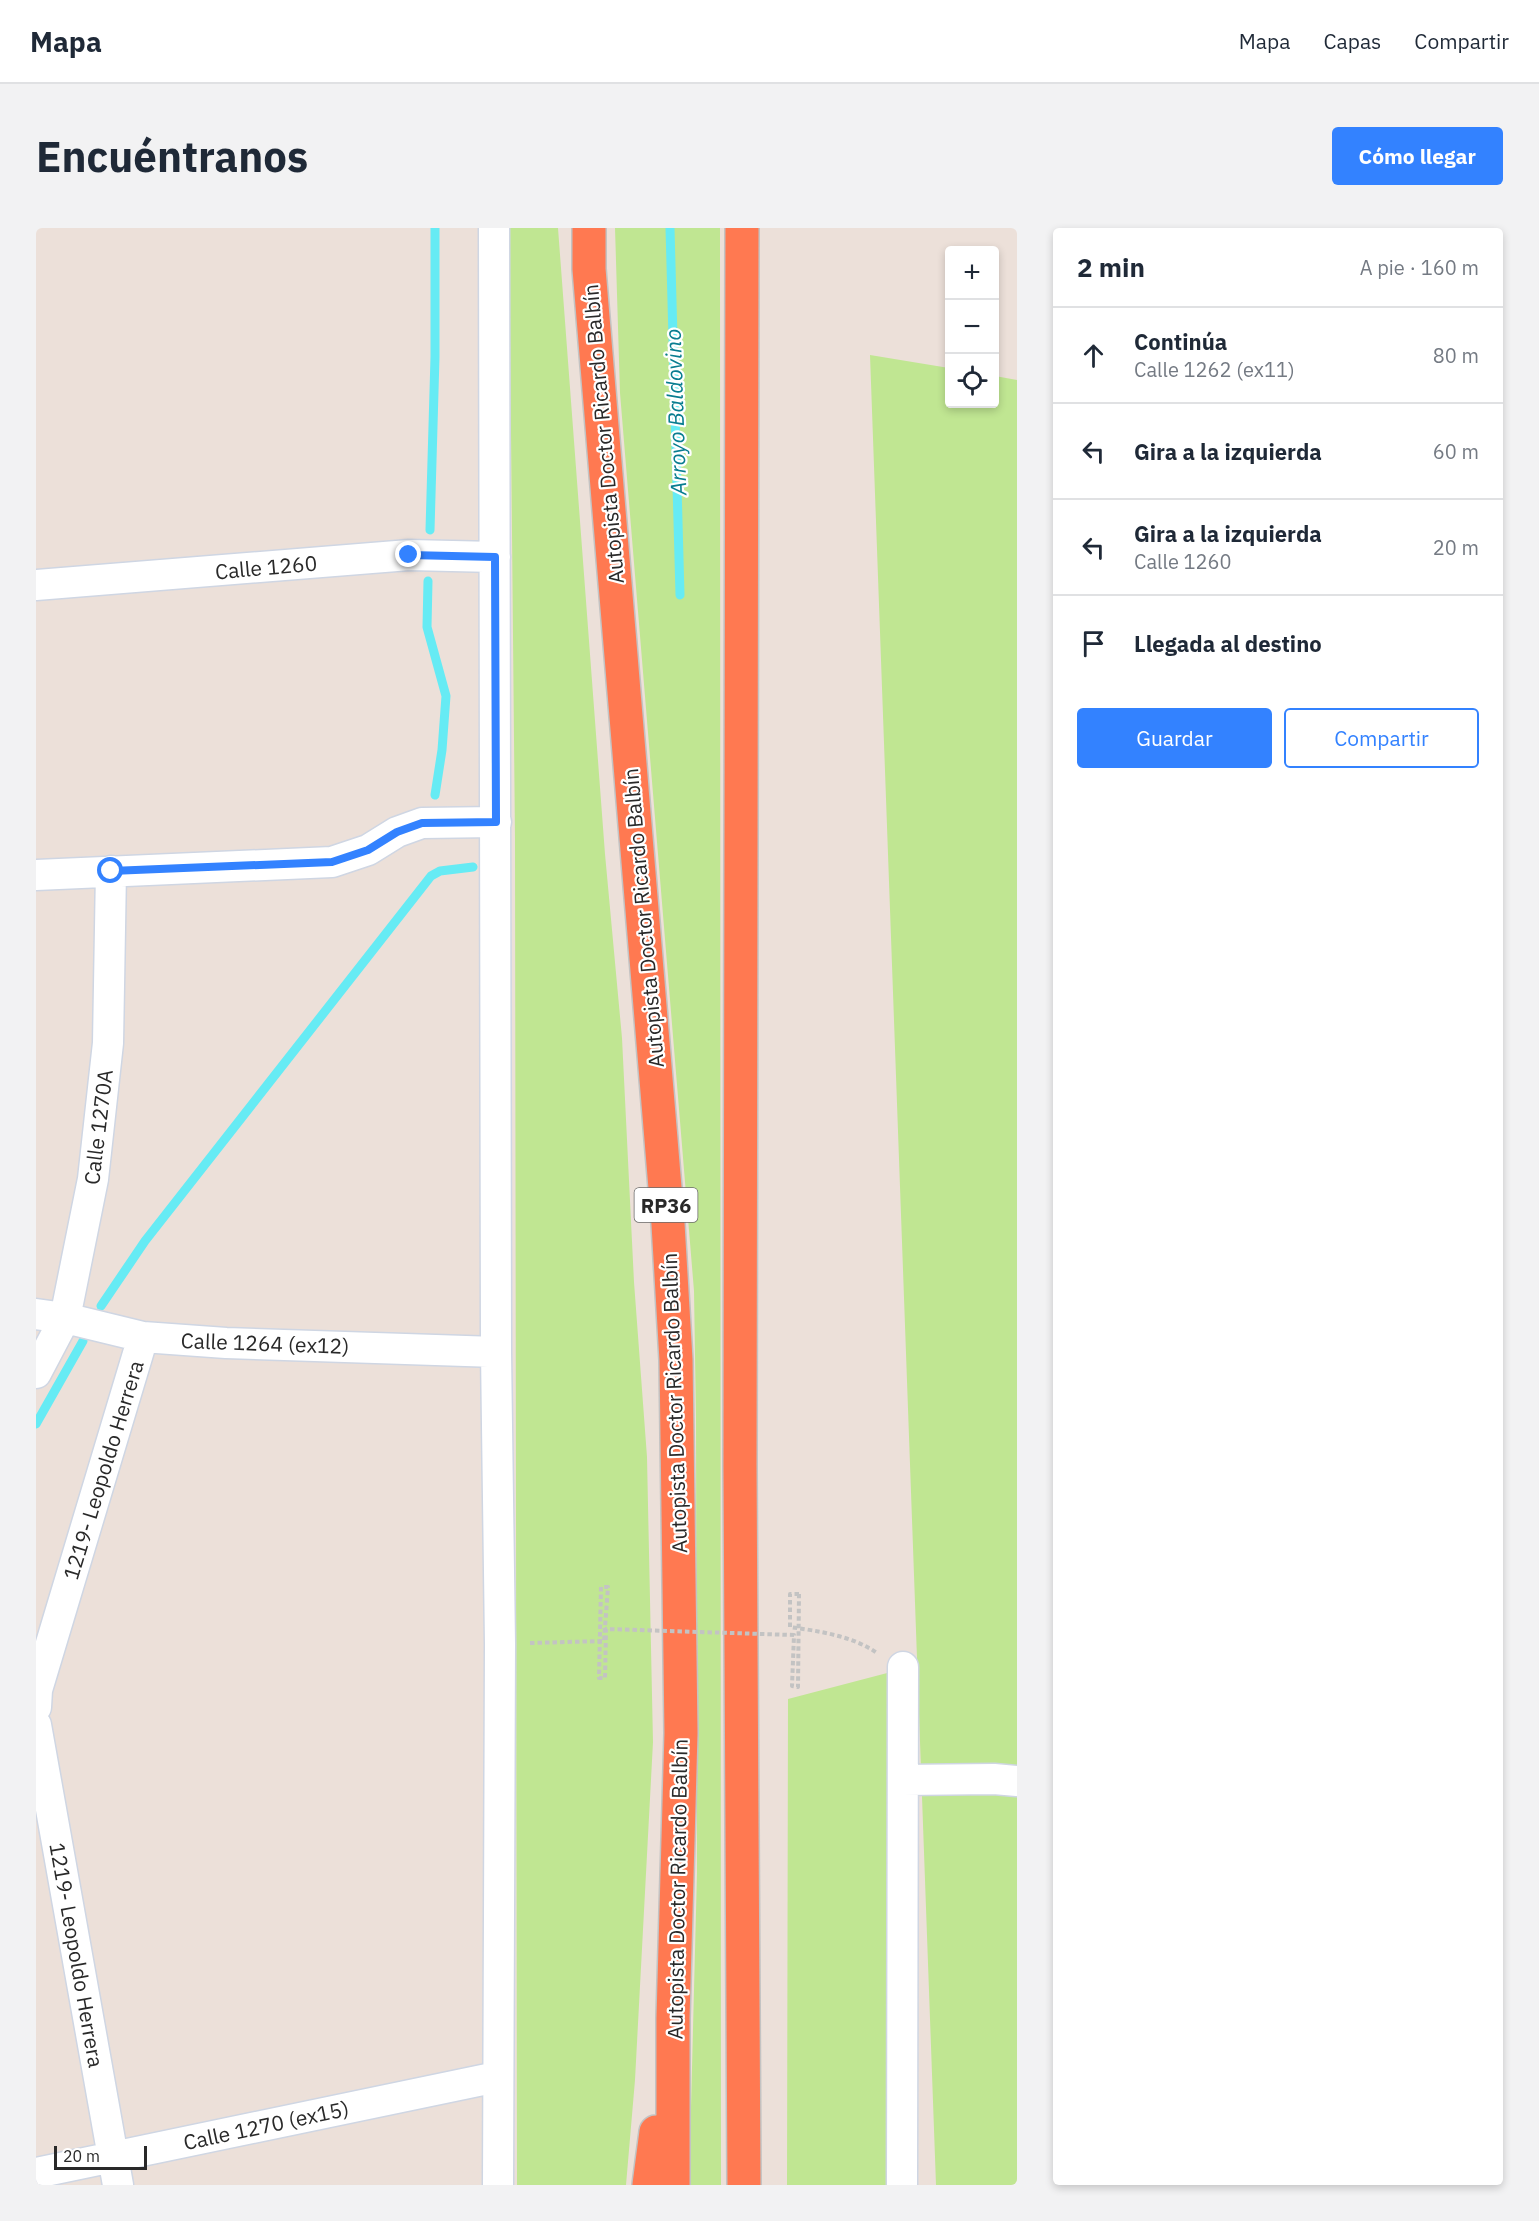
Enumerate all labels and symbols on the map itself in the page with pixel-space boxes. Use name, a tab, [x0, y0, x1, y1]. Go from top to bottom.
street label: Autopista Doctor Ricardo Balbín	[576, 283, 630, 585]
water label: Arroyo Baldovino	[658, 328, 692, 497]
route end	[395, 541, 421, 567]
street label: Calle 1260	[214, 549, 318, 585]
street label: Autopista Doctor Ricardo Balbín	[616, 767, 670, 1069]
route start	[97, 857, 123, 883]
street label: Calle 1270A	[77, 1068, 119, 1186]
road number: RP36	[634, 1188, 698, 1222]
street label: Autopista Doctor Ricardo Balbín	[655, 1252, 693, 1554]
street label: Calle 1264 (ex12)	[180, 1326, 350, 1360]
street label: 1219- Leopoldo Herrera	[56, 1357, 150, 1583]
street label: Autopista Doctor Ricardo Balbín	[660, 1738, 694, 2040]
street label: 1219- Leopoldo Herrera	[43, 1840, 111, 2070]
street label: Calle 1270 (ex15)	[181, 2094, 351, 2156]
scale bar	[54, 2143, 147, 2170]

